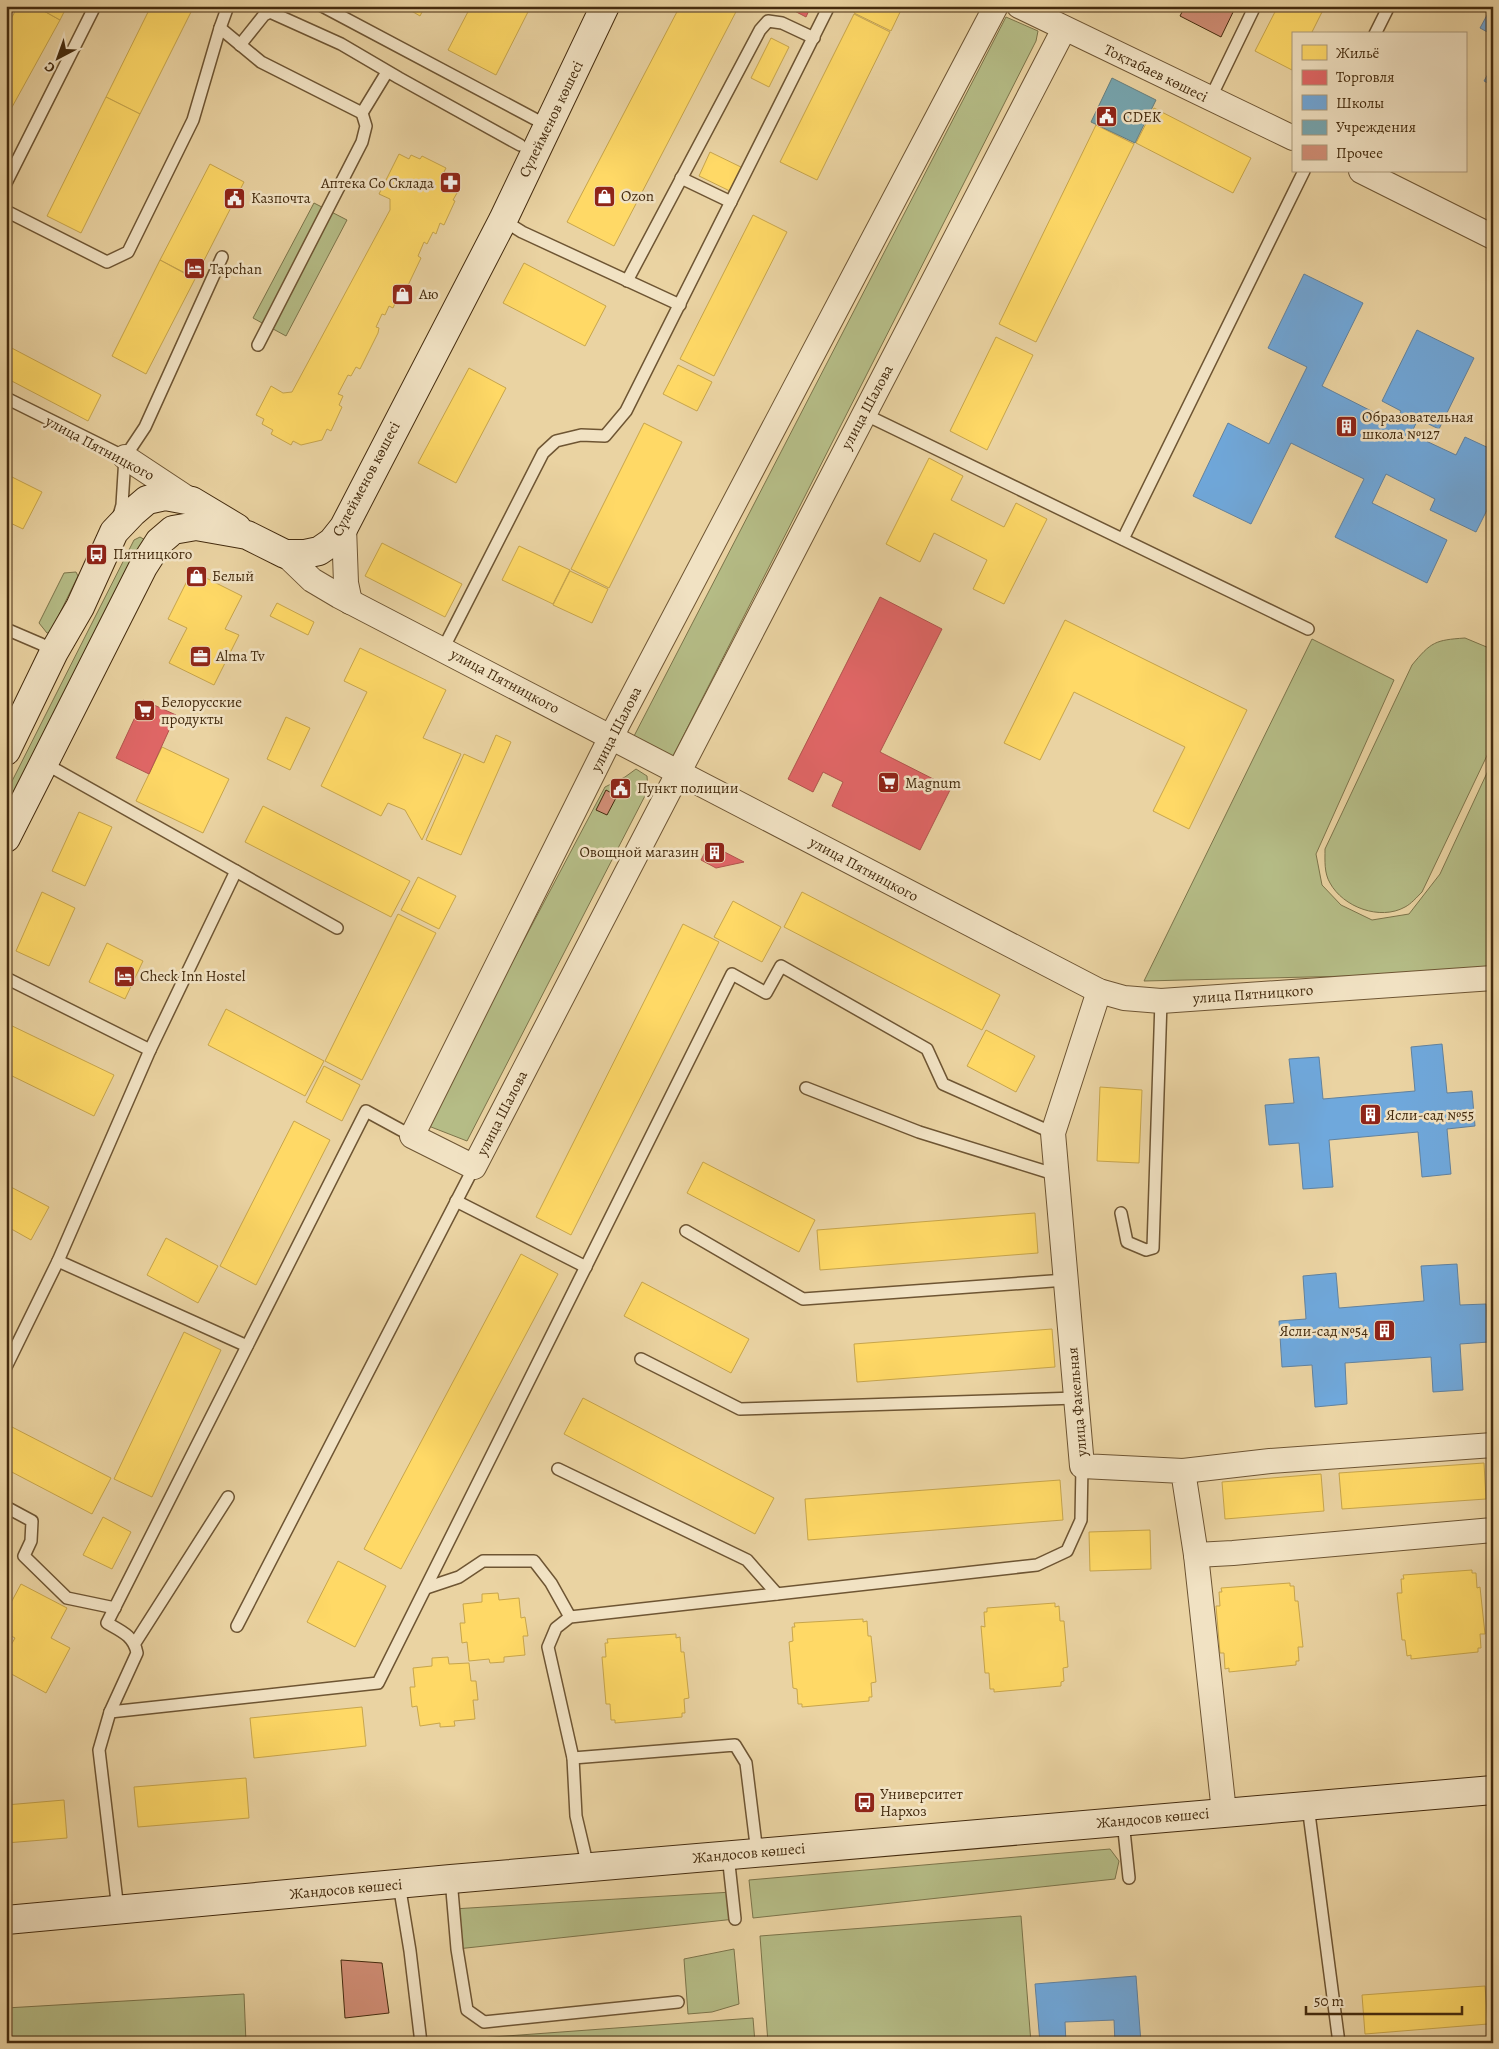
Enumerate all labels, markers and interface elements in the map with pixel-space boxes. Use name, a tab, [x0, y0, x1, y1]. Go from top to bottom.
north arrow	[32, 32, 82, 82]
legend	[1292, 32, 1466, 172]
street label: Тоқтабаев көшесі	[1101, 39, 1211, 107]
text: Жильё	[1336, 43, 1379, 63]
text: С	[40, 57, 59, 77]
street label: Сүлейменов көшесі	[514, 57, 588, 181]
text: Торговля	[1336, 67, 1394, 87]
text: Школы	[1336, 93, 1384, 113]
public building icon: CDEK	[1095, 105, 1119, 129]
place label: CDEK	[1123, 107, 1162, 127]
text: Учреждения	[1336, 117, 1416, 137]
text: Прочее	[1336, 143, 1383, 163]
pharmacy icon: Аптека Со Склада	[438, 171, 462, 195]
place label: Аптека Со Склада	[320, 173, 434, 193]
shop icon: Ozon	[593, 184, 617, 208]
public building icon: Казпочта	[223, 186, 247, 210]
place label: Ozon	[621, 186, 654, 206]
place label: Казпочта	[251, 188, 311, 208]
hotel icon: Tapchan	[182, 257, 206, 281]
place label: Tapchan	[210, 259, 262, 279]
shop icon: Аю	[391, 282, 415, 306]
place label: Аю	[418, 284, 438, 304]
street label: улица Шалова	[836, 361, 898, 454]
place label: Образовательная школа №127	[1362, 407, 1474, 444]
street label: улица Пятницкого	[41, 410, 158, 485]
building icon: Образовательная школа №127	[1334, 414, 1358, 438]
street label: Сүлейменов көшесі	[327, 418, 405, 540]
bus stop icon: Пятницкого	[85, 542, 109, 566]
place label: Пятницкого	[113, 544, 192, 564]
shop icon: Белый	[184, 564, 208, 588]
place label: Белый	[212, 566, 254, 586]
street label: улица Пятницкого	[446, 643, 563, 718]
office icon: Alma Tv	[188, 644, 212, 668]
place label: Alma Tv	[215, 646, 265, 666]
street label: улица Шалова	[586, 683, 646, 776]
place label: Белорусские продукты	[161, 692, 242, 729]
supermarket icon: Белорусские продукты	[133, 699, 157, 723]
supermarket icon: Magnum	[877, 771, 901, 795]
place label: Magnum	[905, 773, 961, 793]
public building icon: Пункт полиции	[609, 776, 633, 800]
place label: Пункт полиции	[637, 778, 739, 798]
street label: улица Пятницкого	[805, 831, 922, 906]
building icon: Овощной магазин	[703, 840, 727, 864]
place label: Овощной магазин	[579, 842, 699, 862]
hotel icon: Check Inn Hostel	[112, 964, 136, 988]
place label: Check Inn Hostel	[140, 966, 246, 986]
street label: улица Пятницкого	[1191, 980, 1314, 1008]
street label: улица Шалова	[472, 1067, 532, 1160]
building icon: Ясли-сад №55	[1358, 1103, 1382, 1127]
place label: Ясли-сад №55	[1386, 1105, 1474, 1125]
building icon: Ясли-сад №54	[1372, 1319, 1396, 1343]
place label: Ясли-сад №54	[1280, 1321, 1368, 1341]
street label: улица Факельная	[1062, 1346, 1092, 1459]
place label: Университет Нархоз	[880, 1784, 963, 1821]
bus stop icon: Университет Нархоз	[852, 1791, 876, 1815]
street label: Жандосов көшесі	[1096, 1803, 1210, 1833]
street label: Жандосов көшесі	[692, 1838, 806, 1868]
street label: Жандосов көшесі	[289, 1874, 403, 1904]
scale bar	[1306, 1984, 1463, 2016]
text: 50 m	[1314, 1991, 1344, 2011]

